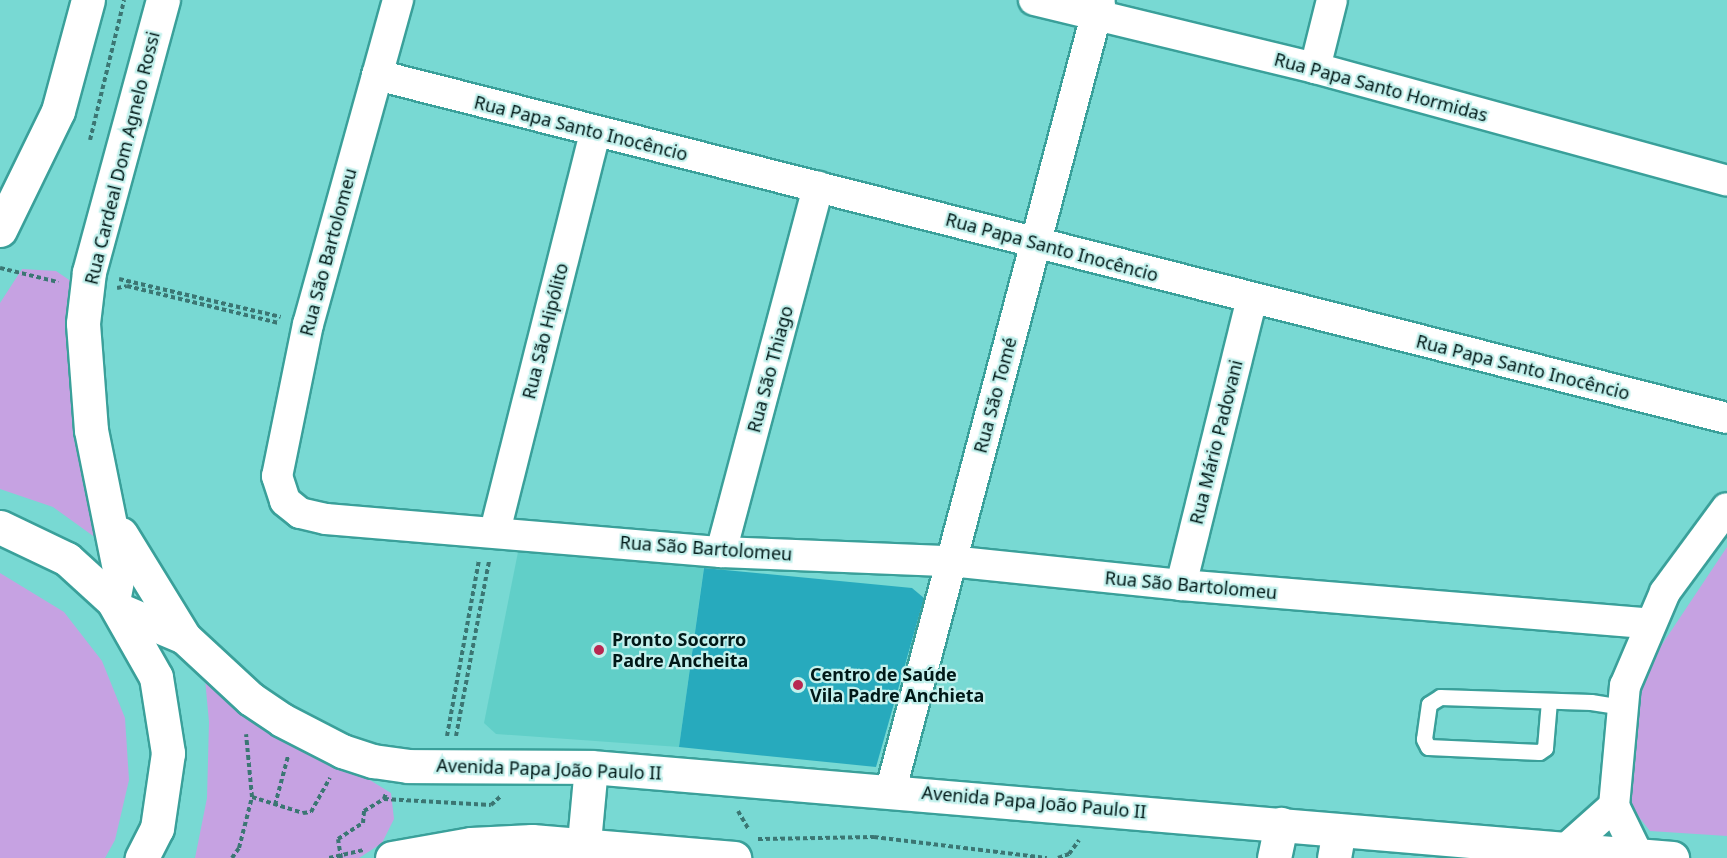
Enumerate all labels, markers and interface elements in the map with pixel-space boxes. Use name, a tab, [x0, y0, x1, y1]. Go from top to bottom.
street label: Rua Cardeal Dom Agnelo Rossi	[80, 29, 164, 287]
street label: Rua Papa Santo Hormidas	[1272, 48, 1490, 126]
street label: Rua Papa Santo Inocêncio	[472, 91, 690, 165]
street label: Rua São Bartolomeu	[295, 166, 361, 338]
street label: Rua Papa Santo Inocêncio	[943, 208, 1161, 286]
street label: Rua São Hipólito	[518, 261, 572, 401]
street label: Rua São Thiago	[743, 303, 797, 435]
street label: Rua Papa Santo Inocêncio	[1414, 330, 1632, 404]
street label: Rua São Tomé	[969, 335, 1021, 455]
street label: Rua Mário Padovani	[1185, 358, 1247, 526]
street label: Rua São Bartolomeu	[619, 531, 793, 565]
street label: Rua São Bartolomeu	[1104, 567, 1278, 603]
place label: Pronto Socorro Padre Ancheita	[612, 629, 748, 672]
marker: Pronto Socorro Padre Ancheita	[590, 641, 608, 659]
place label: Centro de Saúde Vila Padre Anchieta	[810, 664, 984, 706]
marker: Centro de Saúde Vila Padre Anchieta	[791, 678, 805, 692]
street label: Avenida Papa João Paulo II	[436, 754, 662, 784]
street label: Avenida Papa João Paulo II	[921, 781, 1147, 823]

